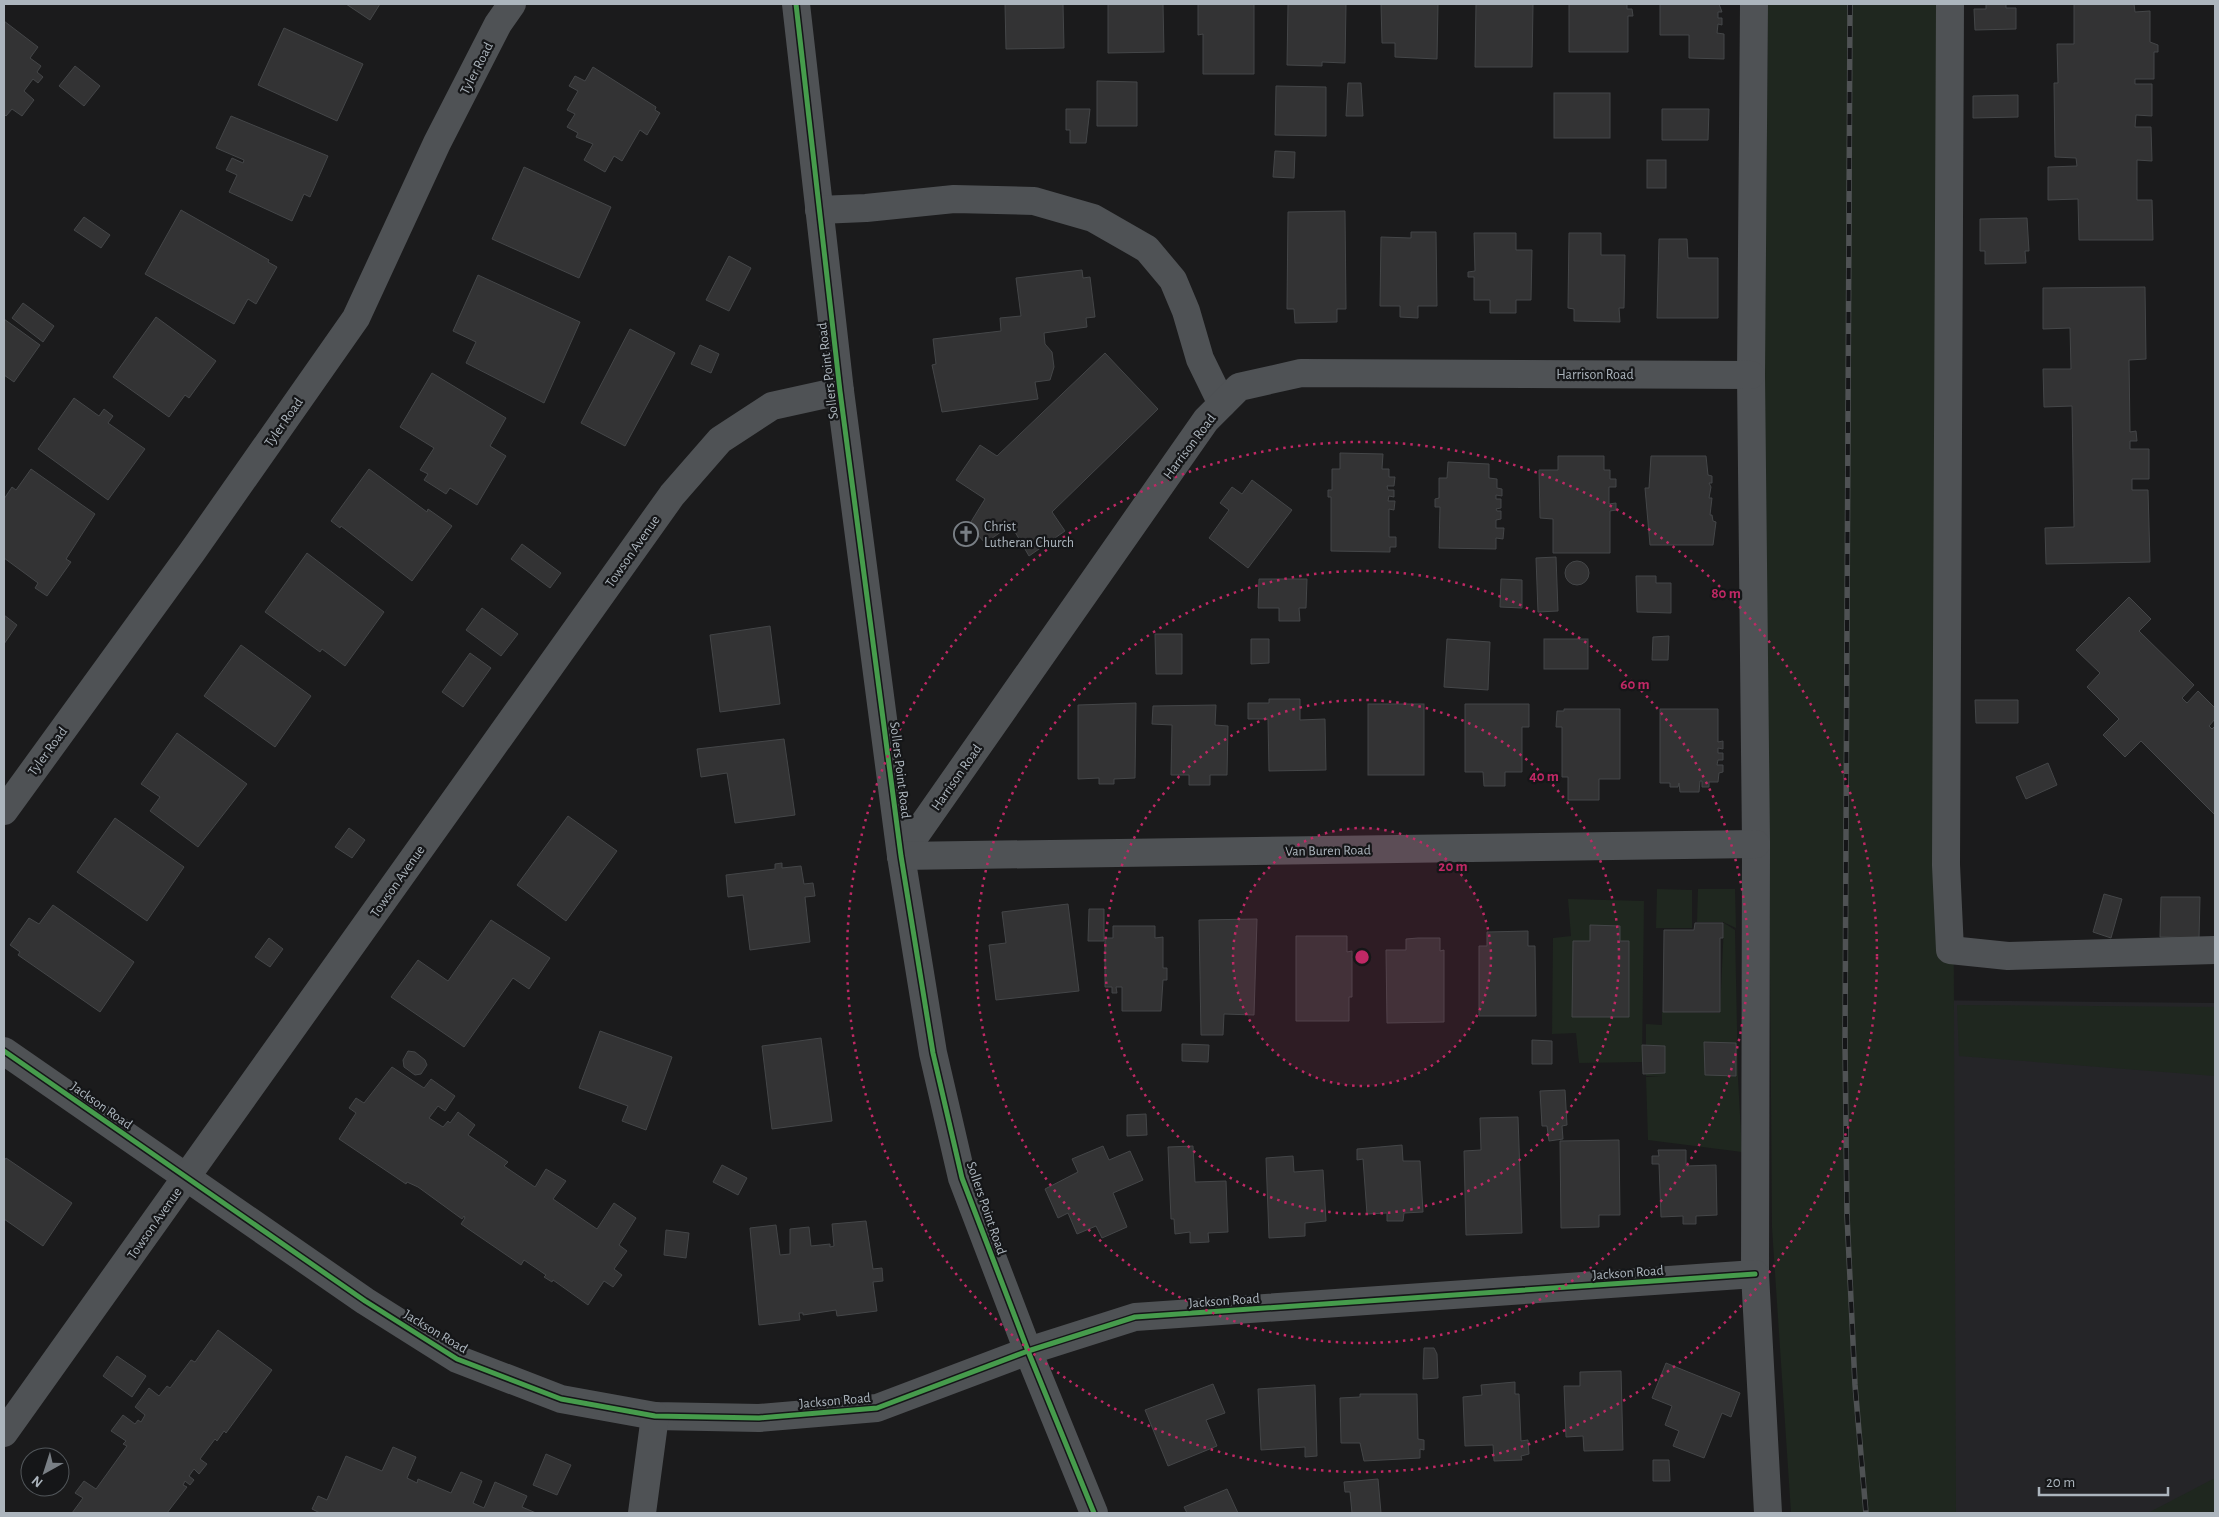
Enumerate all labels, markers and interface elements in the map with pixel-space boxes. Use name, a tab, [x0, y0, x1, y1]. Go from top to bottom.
street label: Tyler Road	[458, 40, 496, 97]
street label: Sollers Point Road	[815, 322, 841, 420]
street label: Harrison Road	[1556, 368, 1634, 382]
street label: Tyler Road	[262, 395, 306, 450]
street label: Harrison Road	[1161, 411, 1219, 482]
street label: Towson Avenue	[603, 513, 663, 590]
place label: Christ Lutheran Church	[984, 520, 1074, 550]
church icon: Christ Lutheran Church	[953, 521, 979, 547]
text: 80 m	[1711, 586, 1741, 601]
text: 60 m	[1620, 677, 1650, 692]
street label: Sollers Point Road	[887, 721, 913, 819]
street label: Tyler Road	[26, 725, 70, 779]
street label: Harrison Road	[929, 742, 985, 813]
text: 40 m	[1529, 769, 1559, 784]
street label: Towson Avenue	[368, 843, 428, 920]
street label: Van Buren Road	[1285, 843, 1371, 859]
text: 20 m	[1438, 859, 1468, 874]
centre of rings	[1353, 948, 1371, 966]
street label: Jackson Road	[68, 1080, 135, 1132]
street label: Sollers Point Road	[964, 1160, 1009, 1257]
street label: Towson Avenue	[125, 1185, 185, 1262]
street label: Jackson Road	[1592, 1264, 1664, 1282]
street label: Jackson Road	[1188, 1292, 1260, 1310]
street label: Jackson Road	[401, 1307, 470, 1356]
street label: Jackson Road	[799, 1391, 871, 1411]
north arrow	[20, 1447, 70, 1497]
scale bar	[2039, 1464, 2168, 1496]
text: N	[29, 1473, 46, 1490]
text: 20 m	[2046, 1475, 2075, 1490]

